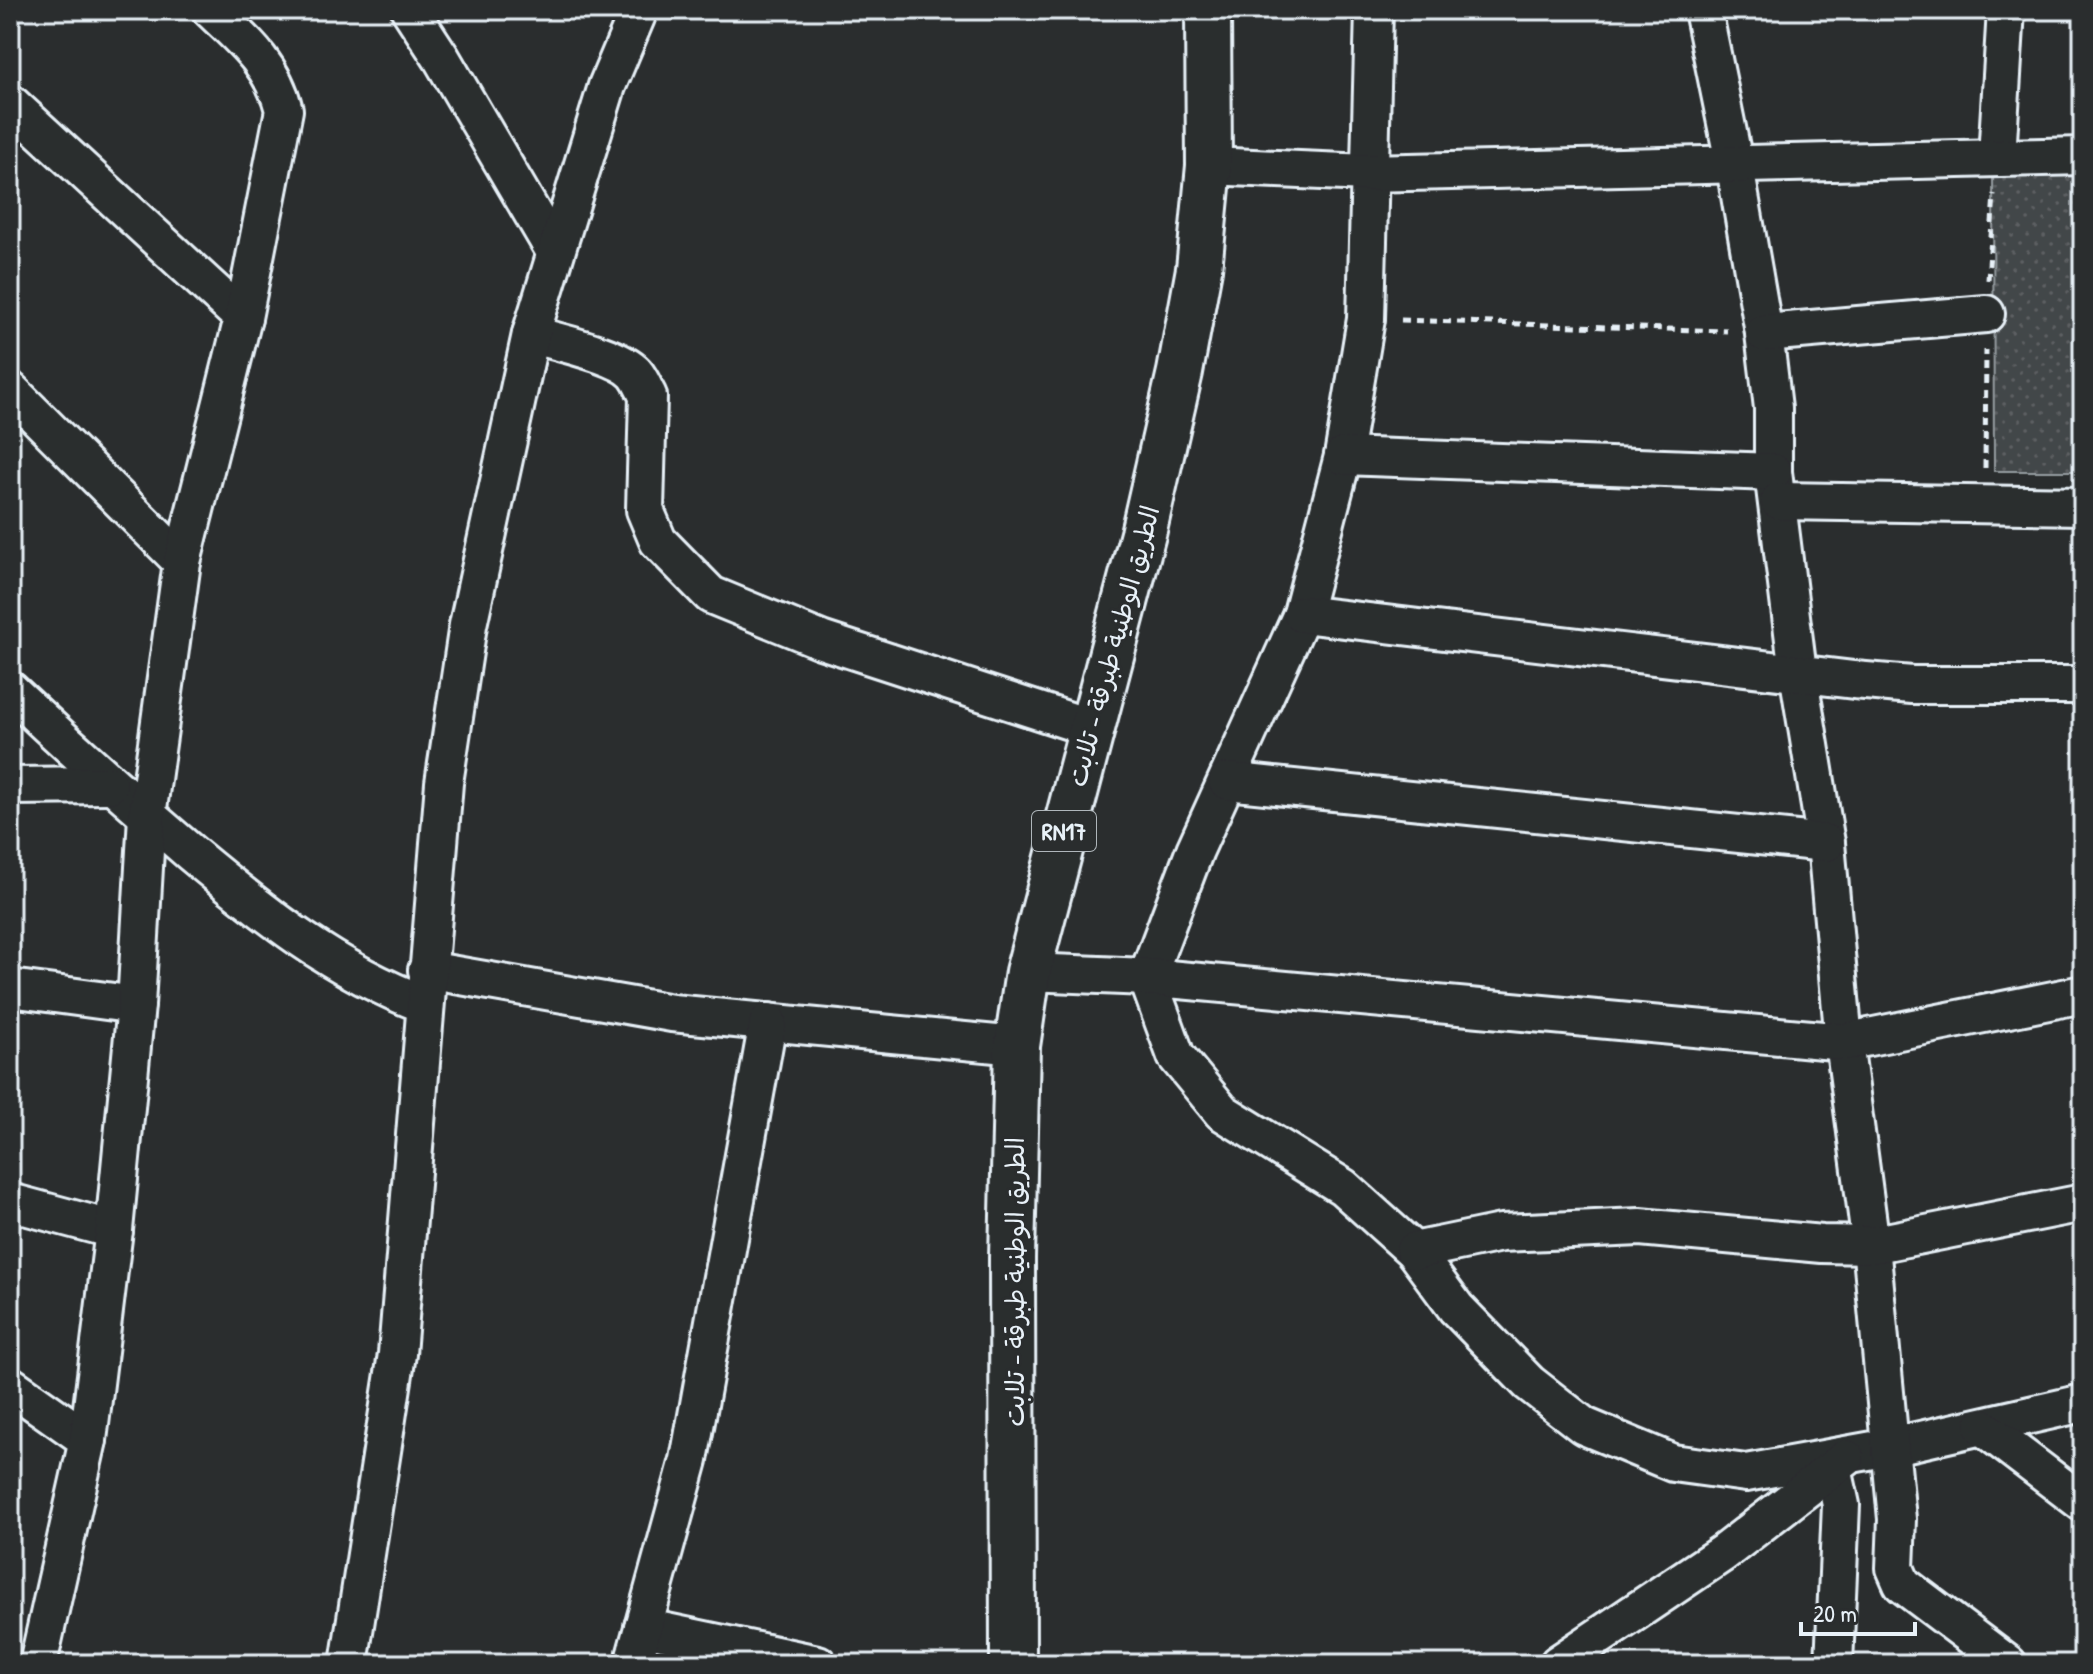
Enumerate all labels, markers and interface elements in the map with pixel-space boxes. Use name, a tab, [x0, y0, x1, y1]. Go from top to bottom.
street label: الطريق الوطنية طبرقة - تلابت	[1059, 502, 1167, 790]
road number: RN17	[1032, 811, 1096, 851]
street label: الطريق الوطنية طبرقة - تلابت	[997, 1137, 1032, 1427]
scale bar	[1801, 1586, 1915, 1636]
text: 20 m	[1813, 1597, 1857, 1629]

